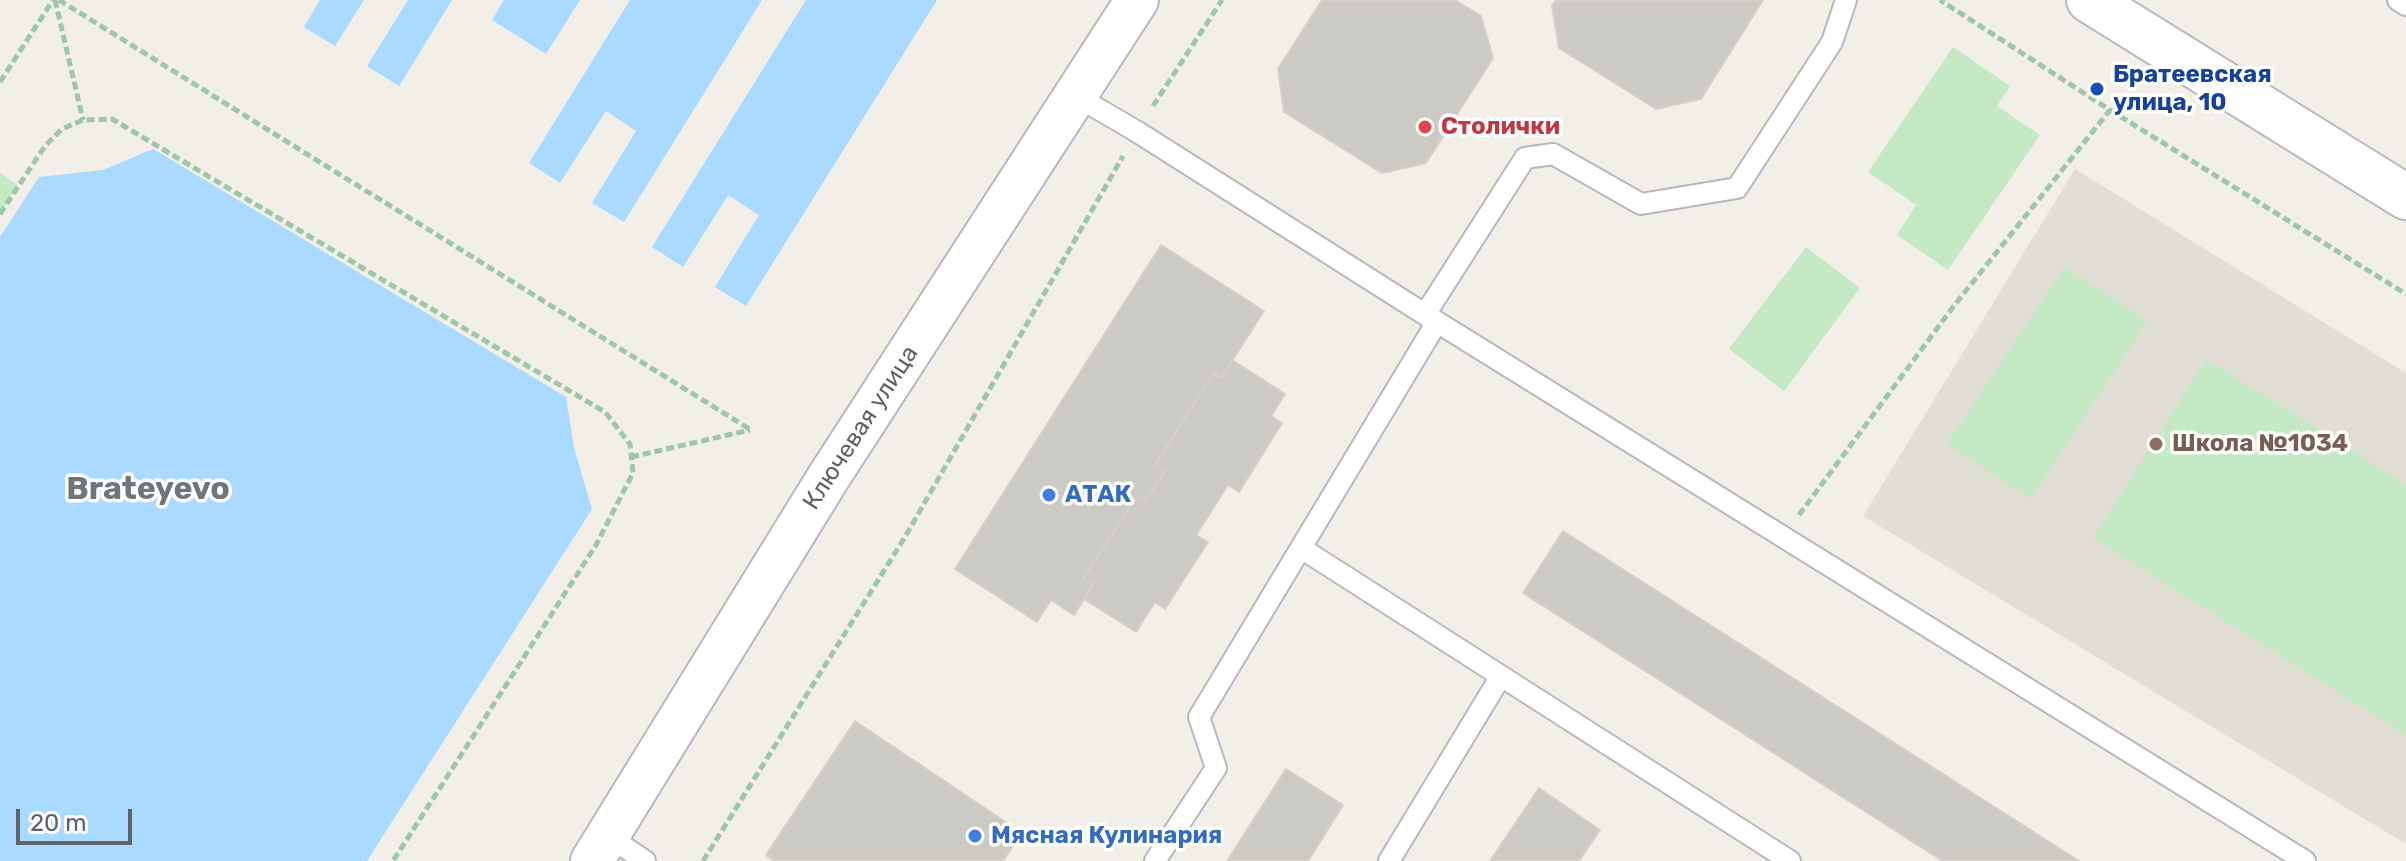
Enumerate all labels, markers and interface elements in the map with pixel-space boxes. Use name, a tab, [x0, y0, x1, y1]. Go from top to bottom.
place label: Братеевская улица, 10	[2113, 61, 2272, 117]
marker: Братеевская улица, 10	[2088, 80, 2106, 98]
place label: Столички	[1441, 113, 1560, 141]
marker: Столички	[1416, 118, 1434, 136]
street label: Ключевая улица	[797, 341, 925, 515]
place label: Школа №1034	[2172, 430, 2348, 458]
marker: Школа №1034	[2147, 435, 2165, 453]
district label: Brateyevo	[66, 471, 230, 509]
place label: АТАК	[1065, 481, 1131, 509]
marker: АТАК	[1040, 486, 1058, 504]
scale bar	[20, 793, 136, 843]
text: 20 m	[30, 809, 87, 837]
place label: Мясная Кулинария	[991, 822, 1222, 850]
marker: Мясная Кулинария	[966, 827, 984, 845]

